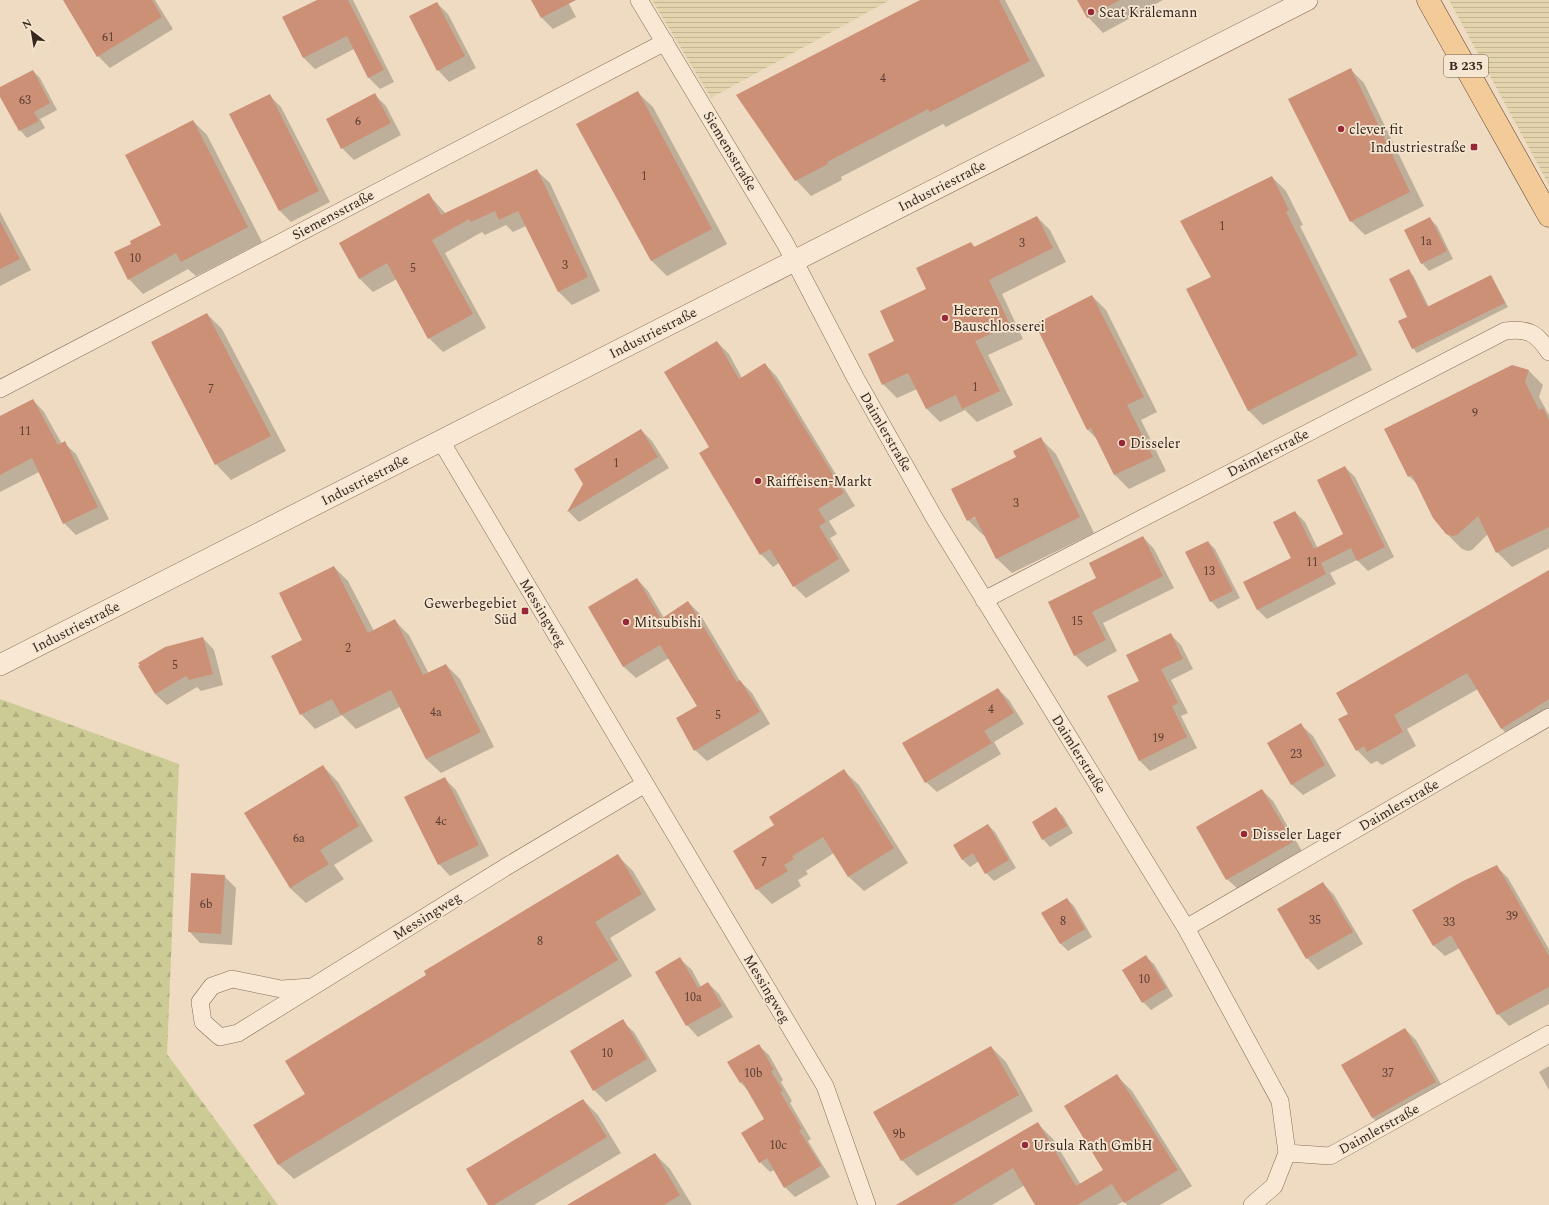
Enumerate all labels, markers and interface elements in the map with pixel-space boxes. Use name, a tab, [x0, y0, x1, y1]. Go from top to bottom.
place label: Seat Krälemann	[1099, 2, 1197, 23]
marker: Seat Krälemann	[1086, 7, 1096, 17]
north arrow	[12, 12, 52, 52]
text: N	[19, 14, 35, 33]
house number: 61	[102, 28, 114, 47]
road number: B 235	[1444, 55, 1488, 77]
house number: 4	[880, 69, 886, 88]
house number: 63	[19, 91, 31, 110]
street label: Siemensstraße	[698, 107, 762, 195]
house number: 6	[355, 112, 361, 131]
place label: clever fit	[1349, 119, 1403, 140]
marker: clever fit	[1336, 124, 1346, 134]
place label: Industriestraße	[1370, 137, 1466, 158]
marker: Industriestraße	[1469, 142, 1479, 152]
street label: Industriestraße	[895, 155, 990, 217]
house number: 1	[641, 167, 647, 186]
street label: Siemensstraße	[288, 184, 378, 245]
house number: 1	[1219, 217, 1225, 236]
house number: 1a	[1420, 232, 1432, 251]
house number: 3	[1019, 234, 1025, 253]
house number: 10	[129, 249, 141, 268]
house number: 3	[562, 256, 568, 275]
house number: 5	[410, 259, 416, 278]
place label: Heeren Bauschlosserei	[953, 300, 1045, 337]
street label: Industriestraße	[606, 302, 701, 364]
marker: Heeren Bauschlosserei	[940, 313, 950, 323]
house number: 1	[972, 378, 978, 397]
house number: 7	[208, 380, 214, 399]
street label: Daimlerstraße	[855, 388, 918, 476]
house number: 9	[1472, 404, 1478, 423]
house number: 11	[19, 422, 31, 441]
street label: Daimlerstraße	[1223, 423, 1313, 483]
place label: Disseler	[1130, 433, 1181, 454]
marker: Disseler	[1117, 438, 1127, 448]
street label: Industriestraße	[318, 449, 413, 511]
house number: 1	[613, 454, 619, 473]
place label: Raiffeisen-Markt	[766, 471, 872, 492]
marker: Raiffeisen-Markt	[753, 476, 763, 486]
house number: 3	[1013, 494, 1019, 513]
house number: 11	[1306, 553, 1318, 572]
house number: 13	[1203, 562, 1215, 581]
street label: Messingweg	[514, 574, 572, 652]
place label: Gewerbegebiet Süd	[424, 593, 517, 630]
street label: Industriestraße	[29, 596, 124, 658]
marker: Gewerbegebiet Süd	[520, 606, 530, 616]
place label: Mitsubishi	[634, 612, 701, 633]
house number: 15	[1071, 612, 1083, 631]
marker: Mitsubishi	[621, 617, 631, 627]
house number: 2	[345, 639, 351, 658]
house number: 5	[172, 656, 178, 675]
house number: 4	[988, 700, 994, 719]
house number: 4a	[430, 703, 442, 722]
house number: 5	[715, 706, 721, 725]
street label: Daimlerstraße	[1046, 711, 1112, 798]
house number: 19	[1152, 729, 1164, 748]
house number: 23	[1290, 745, 1302, 764]
street label: Daimlerstraße	[1355, 773, 1443, 836]
house number: 4c	[435, 812, 447, 831]
place label: Disseler Lager	[1252, 824, 1342, 845]
house number: 6a	[293, 829, 305, 848]
marker: Disseler Lager	[1239, 829, 1249, 839]
house number: 7	[761, 853, 767, 872]
street label: Messingweg	[389, 887, 465, 945]
house number: 6b	[200, 895, 213, 914]
house number: 39	[1506, 907, 1518, 926]
house number: 35	[1309, 911, 1321, 930]
house number: 8	[1060, 912, 1066, 931]
house number: 33	[1443, 913, 1455, 932]
house number: 8	[537, 932, 543, 951]
street label: Messingweg	[738, 950, 796, 1028]
house number: 10	[1138, 970, 1150, 989]
house number: 10a	[684, 988, 702, 1007]
house number: 10	[601, 1044, 613, 1063]
house number: 10b	[744, 1064, 763, 1083]
house number: 37	[1382, 1064, 1394, 1083]
street label: Daimlerstraße	[1335, 1098, 1423, 1160]
house number: 9b	[893, 1125, 906, 1144]
place label: Ursula Rath GmbH	[1033, 1135, 1153, 1156]
house number: 10c	[769, 1136, 787, 1155]
marker: Ursula Rath GmbH	[1020, 1140, 1030, 1150]

